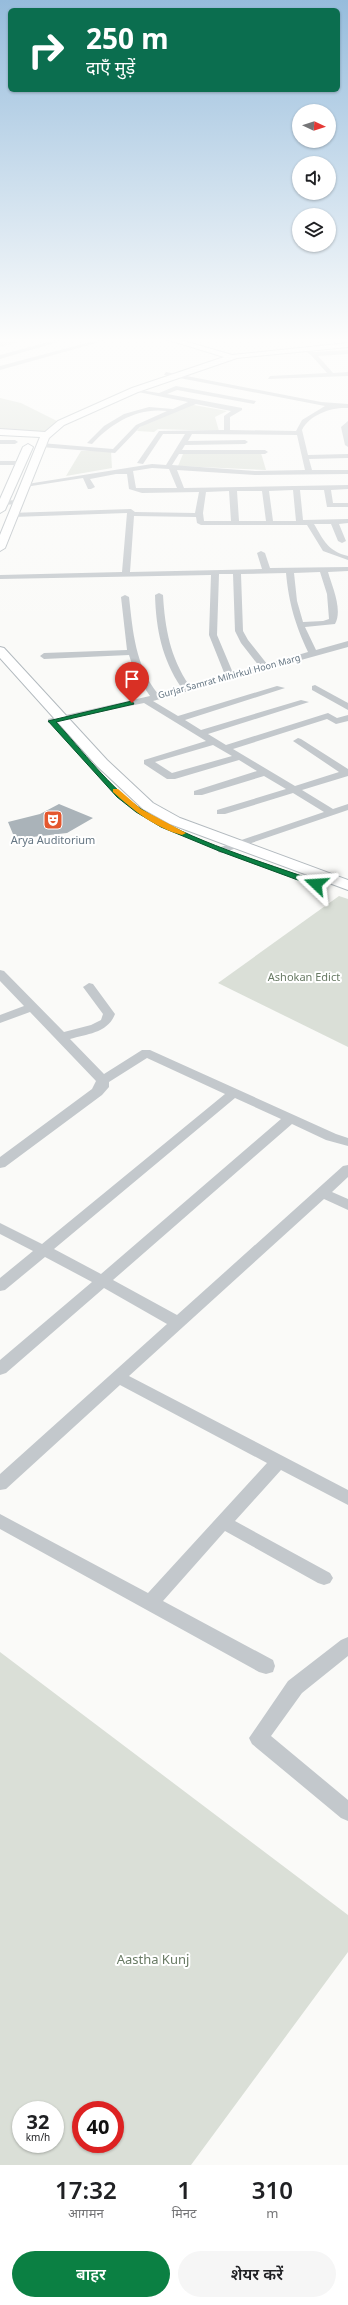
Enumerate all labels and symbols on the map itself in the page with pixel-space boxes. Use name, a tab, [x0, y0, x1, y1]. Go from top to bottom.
north arrow	[292, 104, 336, 148]
street label: Gurjar Samrat Mihirkul Hoon Marg	[156, 651, 302, 701]
pin	[115, 662, 149, 703]
theatre icon: Arya Auditorium	[42, 809, 64, 831]
place label: Arya Auditorium	[11, 832, 95, 847]
position arrow	[295, 863, 337, 905]
park label: Ashokan Edict	[268, 969, 340, 984]
park label: Aastha Kunj	[117, 1950, 189, 1968]
speed limit sign: 40	[72, 2101, 124, 2153]

